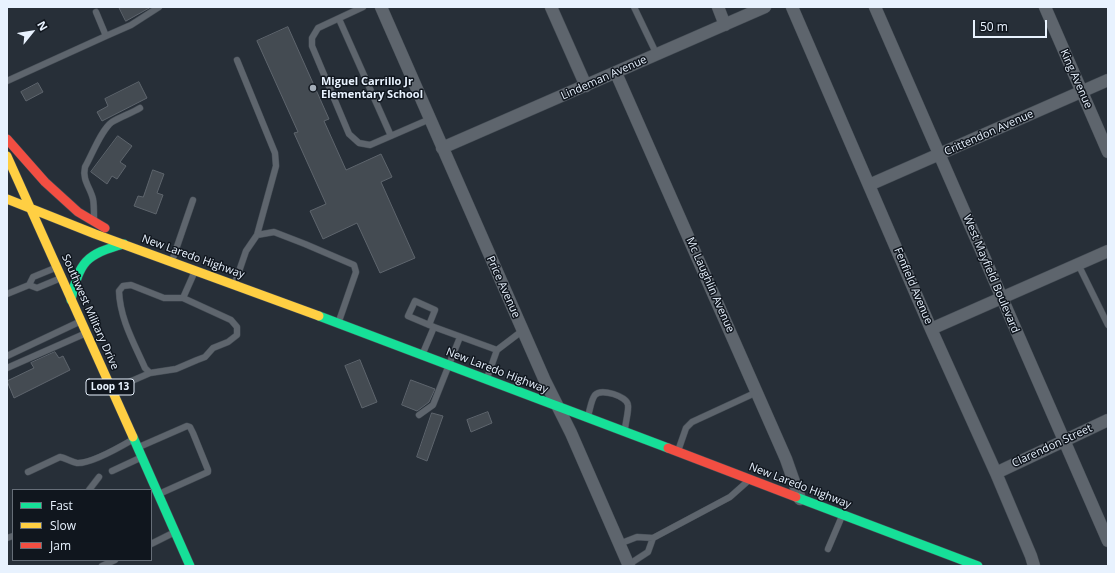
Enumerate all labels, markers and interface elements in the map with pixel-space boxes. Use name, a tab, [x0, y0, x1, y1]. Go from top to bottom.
north arrow	[12, 12, 52, 52]
scale bar	[975, 12, 1049, 38]
text: N	[34, 18, 52, 33]
text: 50 m	[980, 18, 1008, 35]
street label: King Avenue	[1057, 47, 1095, 111]
street label: Lindeman Avenue	[559, 53, 649, 103]
place label: Miguel Carrillo Jr Elementary School	[321, 75, 423, 101]
marker: Miguel Carrillo Jr Elementary School	[308, 83, 318, 93]
street label: Crittendon Avenue	[942, 107, 1036, 159]
street label: West Mayfield Boulevard	[960, 213, 1022, 335]
street label: New Laredo Highway	[140, 232, 246, 282]
street label: Mc Laughlin Avenue	[683, 235, 737, 335]
street label: Fenfield Avenue	[891, 246, 935, 326]
street label: Southwest Military Drive	[59, 252, 121, 372]
street label: Price Avenue	[483, 254, 523, 320]
street label: New Laredo Highway	[444, 345, 550, 397]
road number: Loop 13	[86, 379, 134, 395]
street label: Clarendon Street	[1010, 422, 1094, 470]
street label: New Laredo Highway	[747, 460, 853, 512]
legend	[12, 489, 152, 561]
text: Fast	[50, 497, 73, 514]
text: Slow	[50, 517, 76, 534]
text: Jam	[50, 537, 71, 554]

